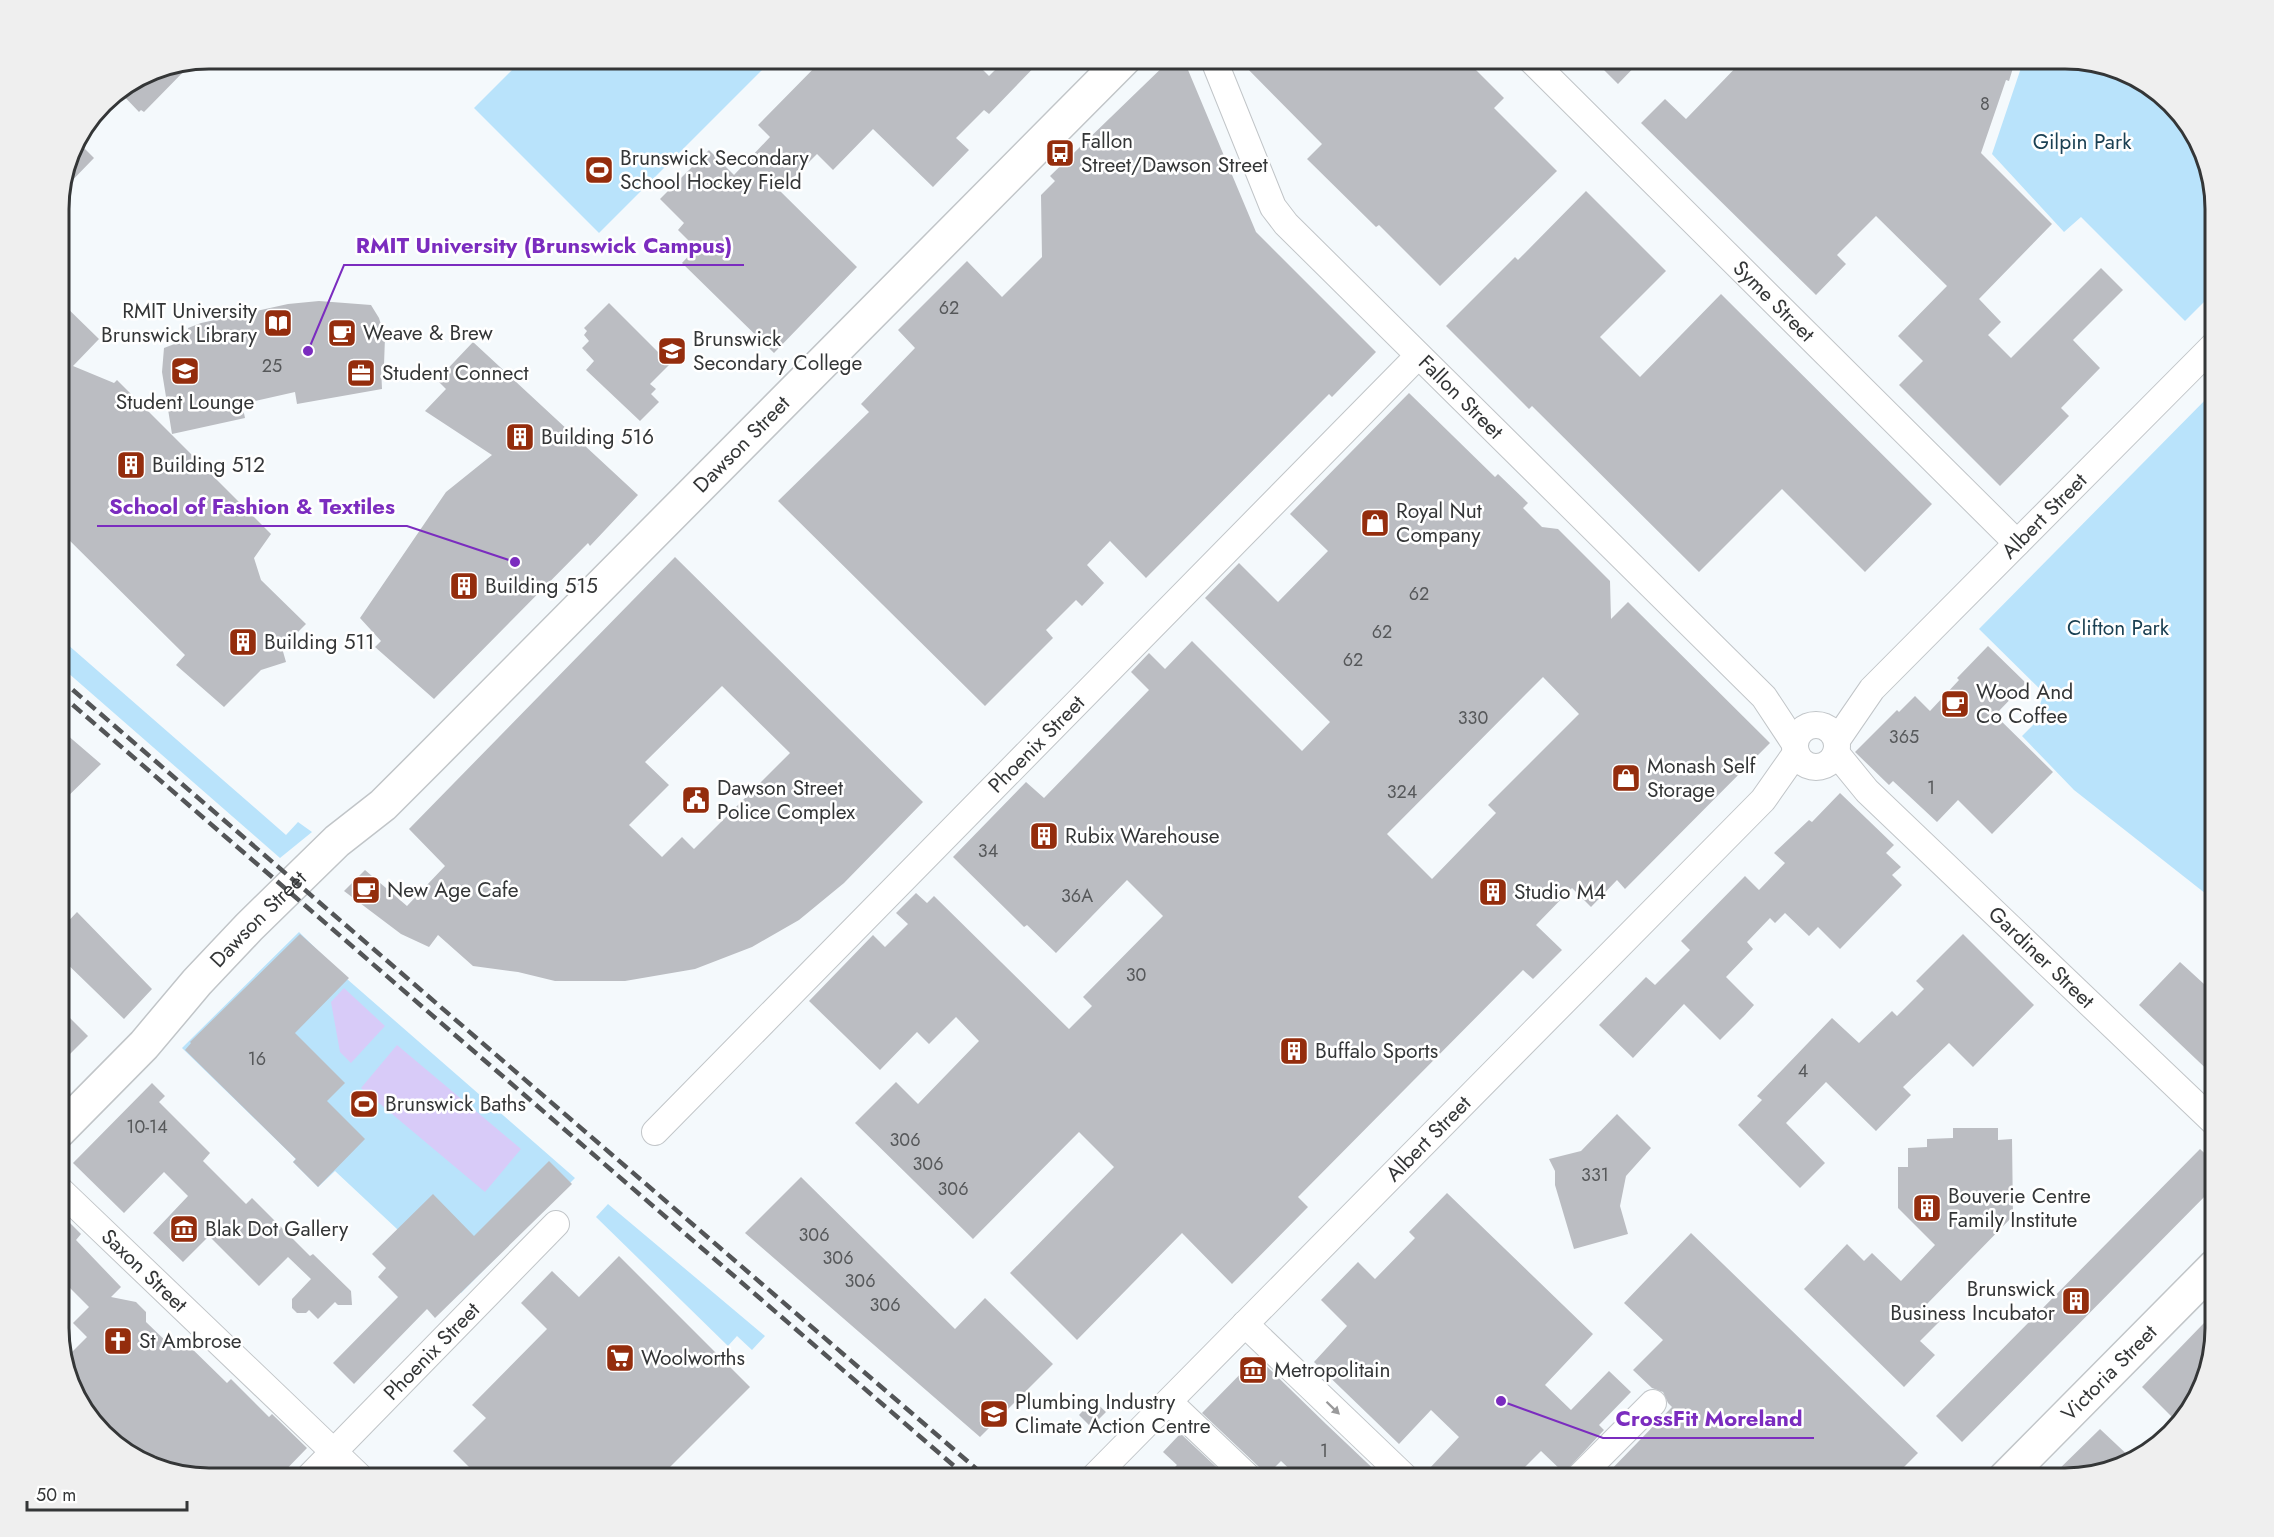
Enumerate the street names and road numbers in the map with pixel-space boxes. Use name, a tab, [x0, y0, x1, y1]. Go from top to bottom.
street label: Syme Street	[1726, 254, 1821, 349]
street label: Fallon Street	[1412, 348, 1510, 446]
street label: Dawson Street	[686, 389, 797, 500]
street label: Albert Street	[1995, 466, 2094, 566]
street label: Phoenix Street	[981, 688, 1091, 800]
street label: Dawson Street	[203, 864, 313, 974]
street label: Gardiner Street	[1982, 899, 2101, 1015]
street label: Albert Street	[1379, 1089, 1478, 1188]
street label: Saxon Street	[94, 1222, 194, 1319]
street label: Phoenix Street	[377, 1296, 487, 1407]
street label: Victoria Street	[2054, 1318, 2164, 1428]

